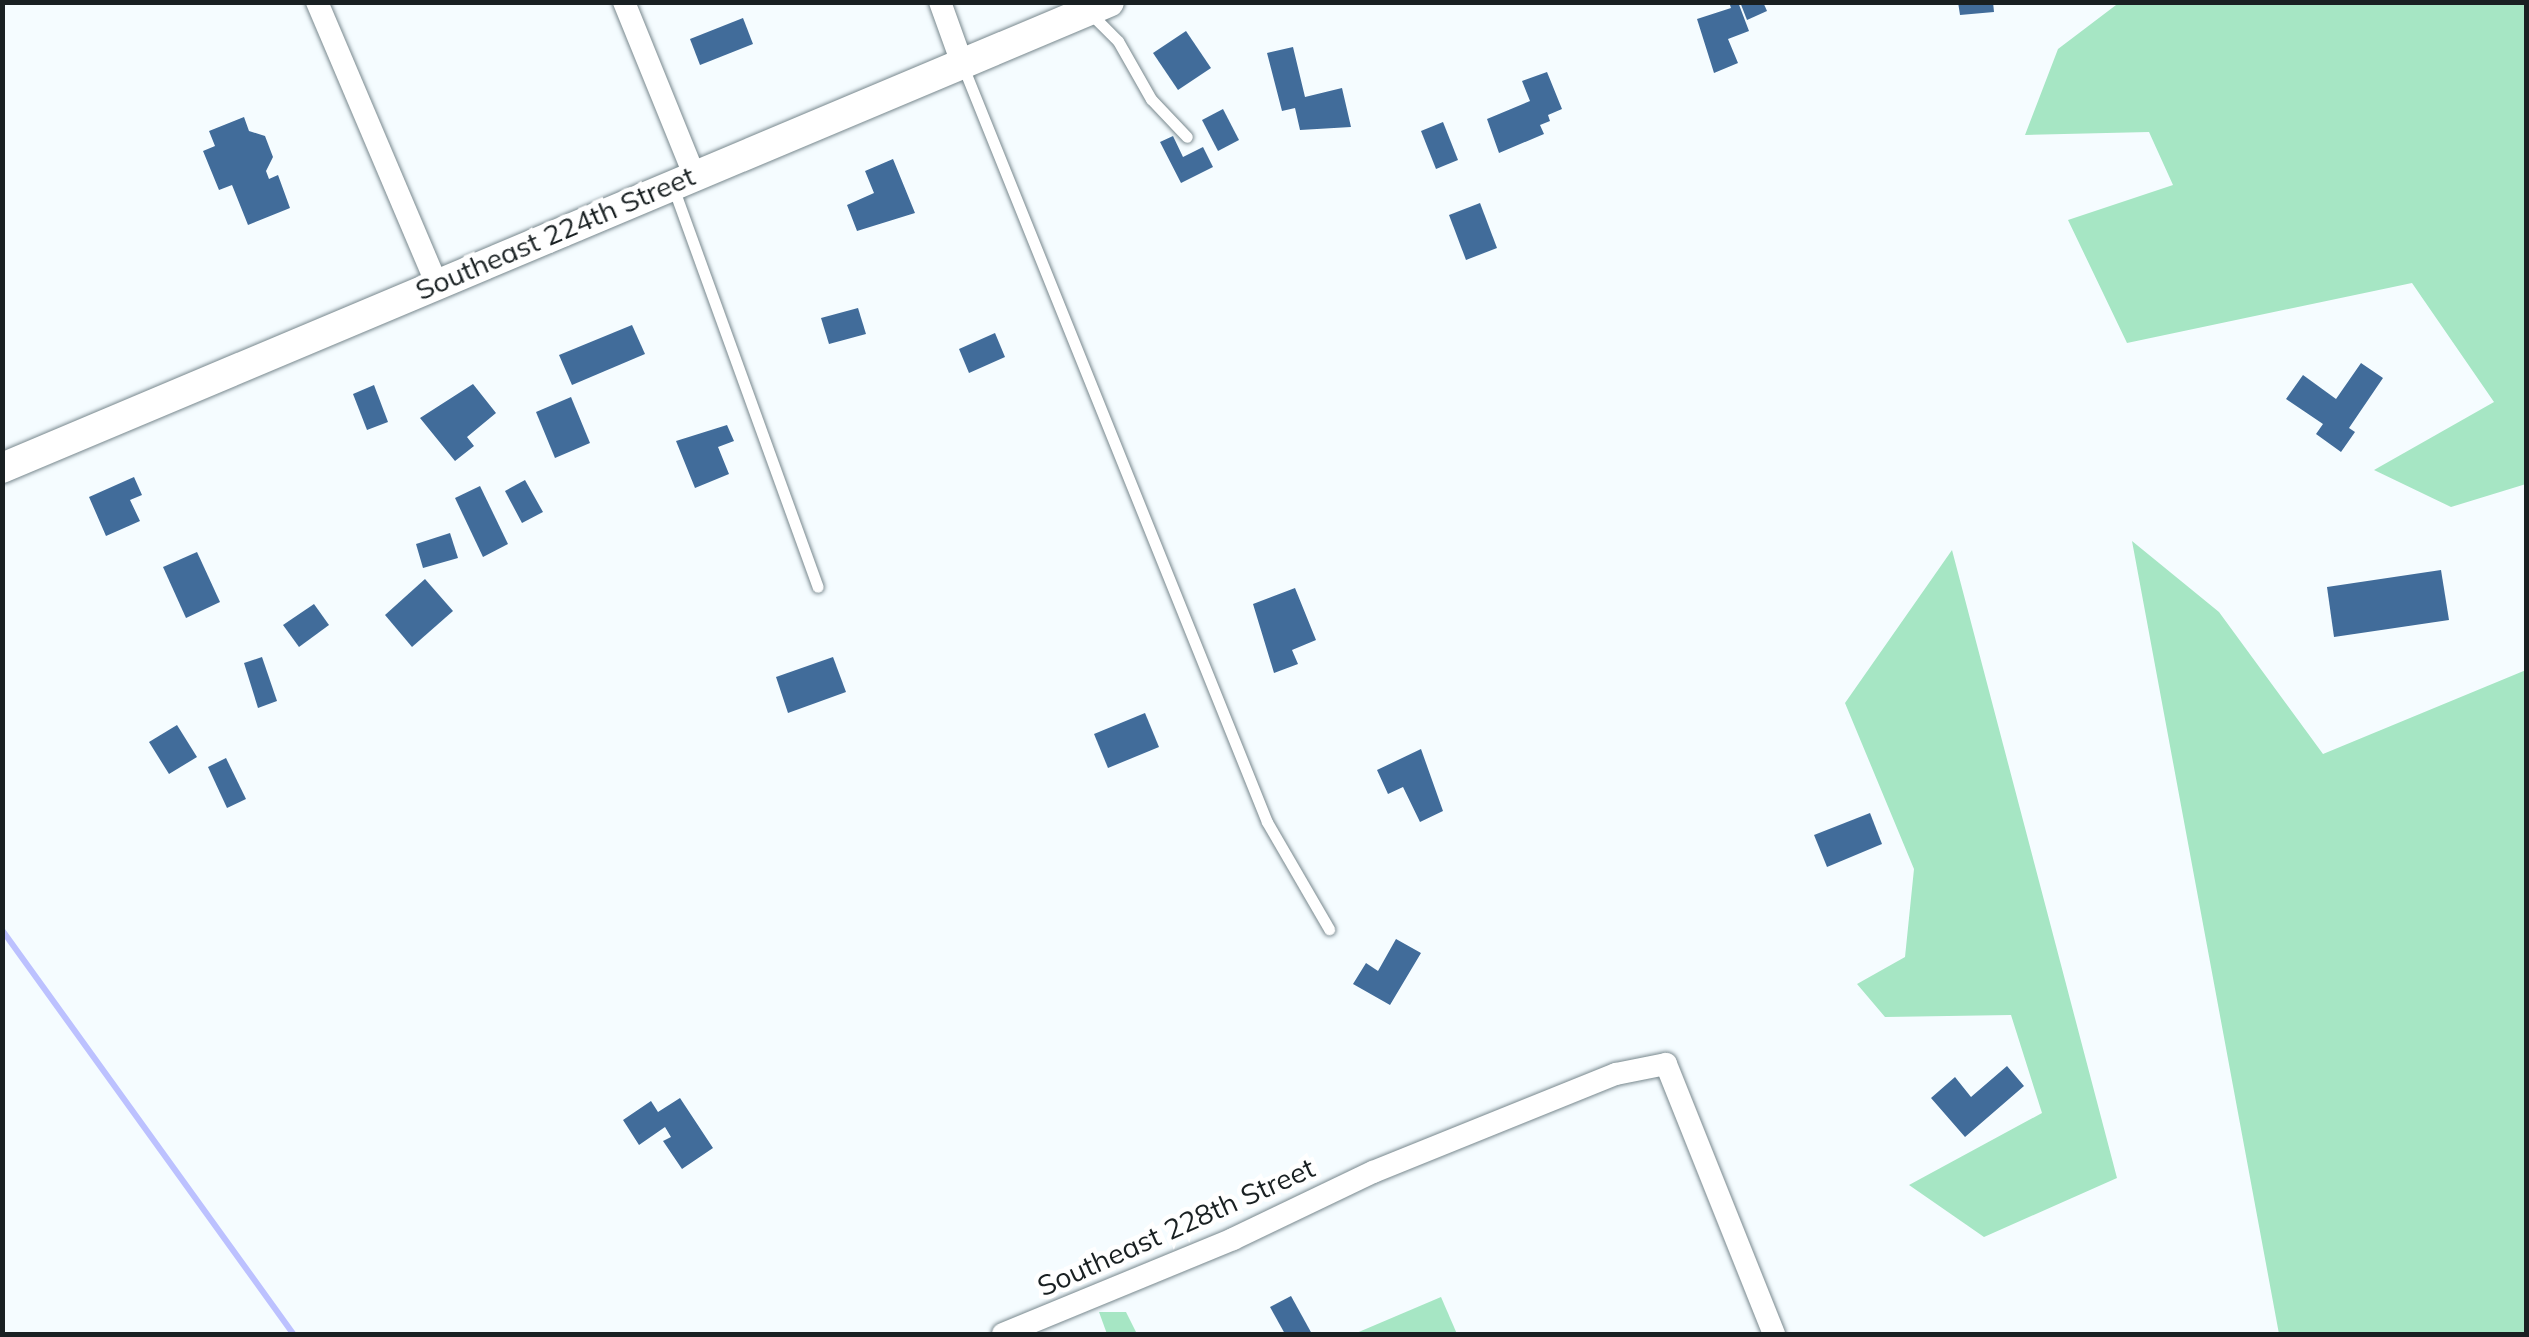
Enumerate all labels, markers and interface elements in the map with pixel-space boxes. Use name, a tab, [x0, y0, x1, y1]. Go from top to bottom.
street label: Southeast 224th Street	[410, 159, 700, 307]
street label: Southeast 228th Street	[1032, 1151, 1320, 1303]

